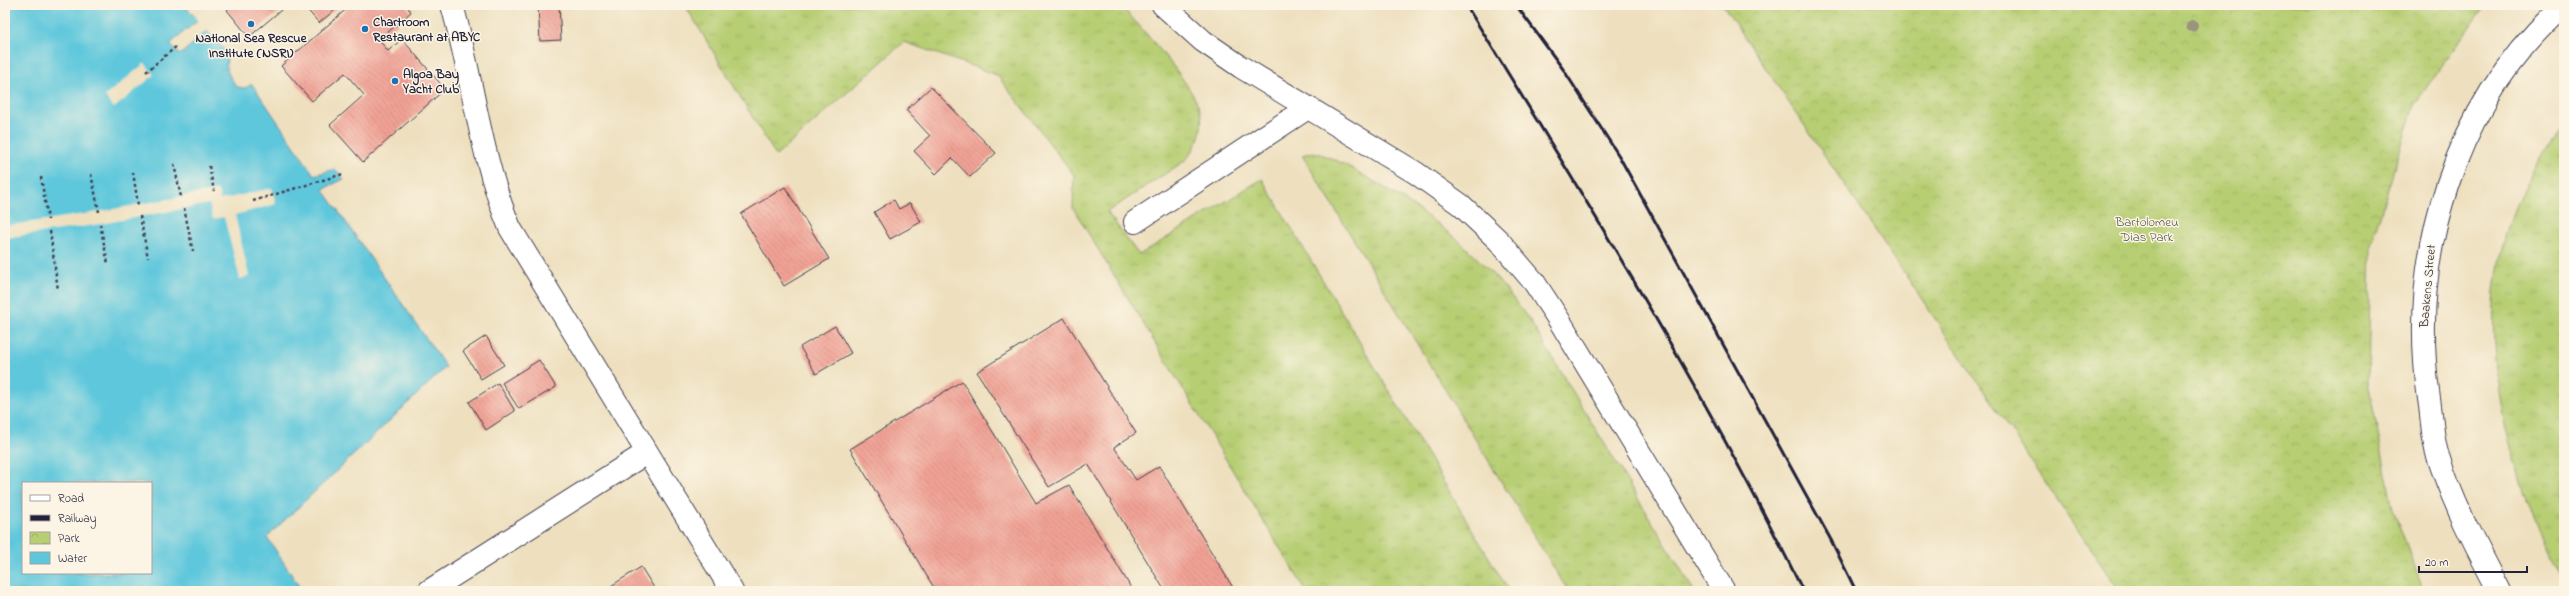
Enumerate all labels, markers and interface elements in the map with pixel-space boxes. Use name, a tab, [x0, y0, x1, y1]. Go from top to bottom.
place label: Chartroom Restaurant at ABYC	[372, 13, 480, 47]
marker: National Sea Rescue Institute (NSRI)	[246, 19, 256, 29]
marker: Chartroom Restaurant at ABYC	[360, 24, 370, 34]
place label: National Sea Rescue Institute (NSRI)	[195, 29, 308, 63]
place label: Algoa Bay Yacht Club	[402, 65, 459, 99]
marker: Algoa Bay Yacht Club	[390, 76, 400, 86]
park label: Bartolomeu Dias Park	[2115, 213, 2178, 247]
street label: Baakens Street	[2415, 243, 2441, 329]
legend	[22, 482, 152, 574]
text: Road	[58, 490, 84, 508]
text: Railway	[58, 510, 97, 529]
text: Park	[58, 530, 80, 548]
scale bar	[2419, 548, 2527, 574]
text: Water	[58, 550, 87, 568]
text: 20 m	[2425, 554, 2448, 572]

